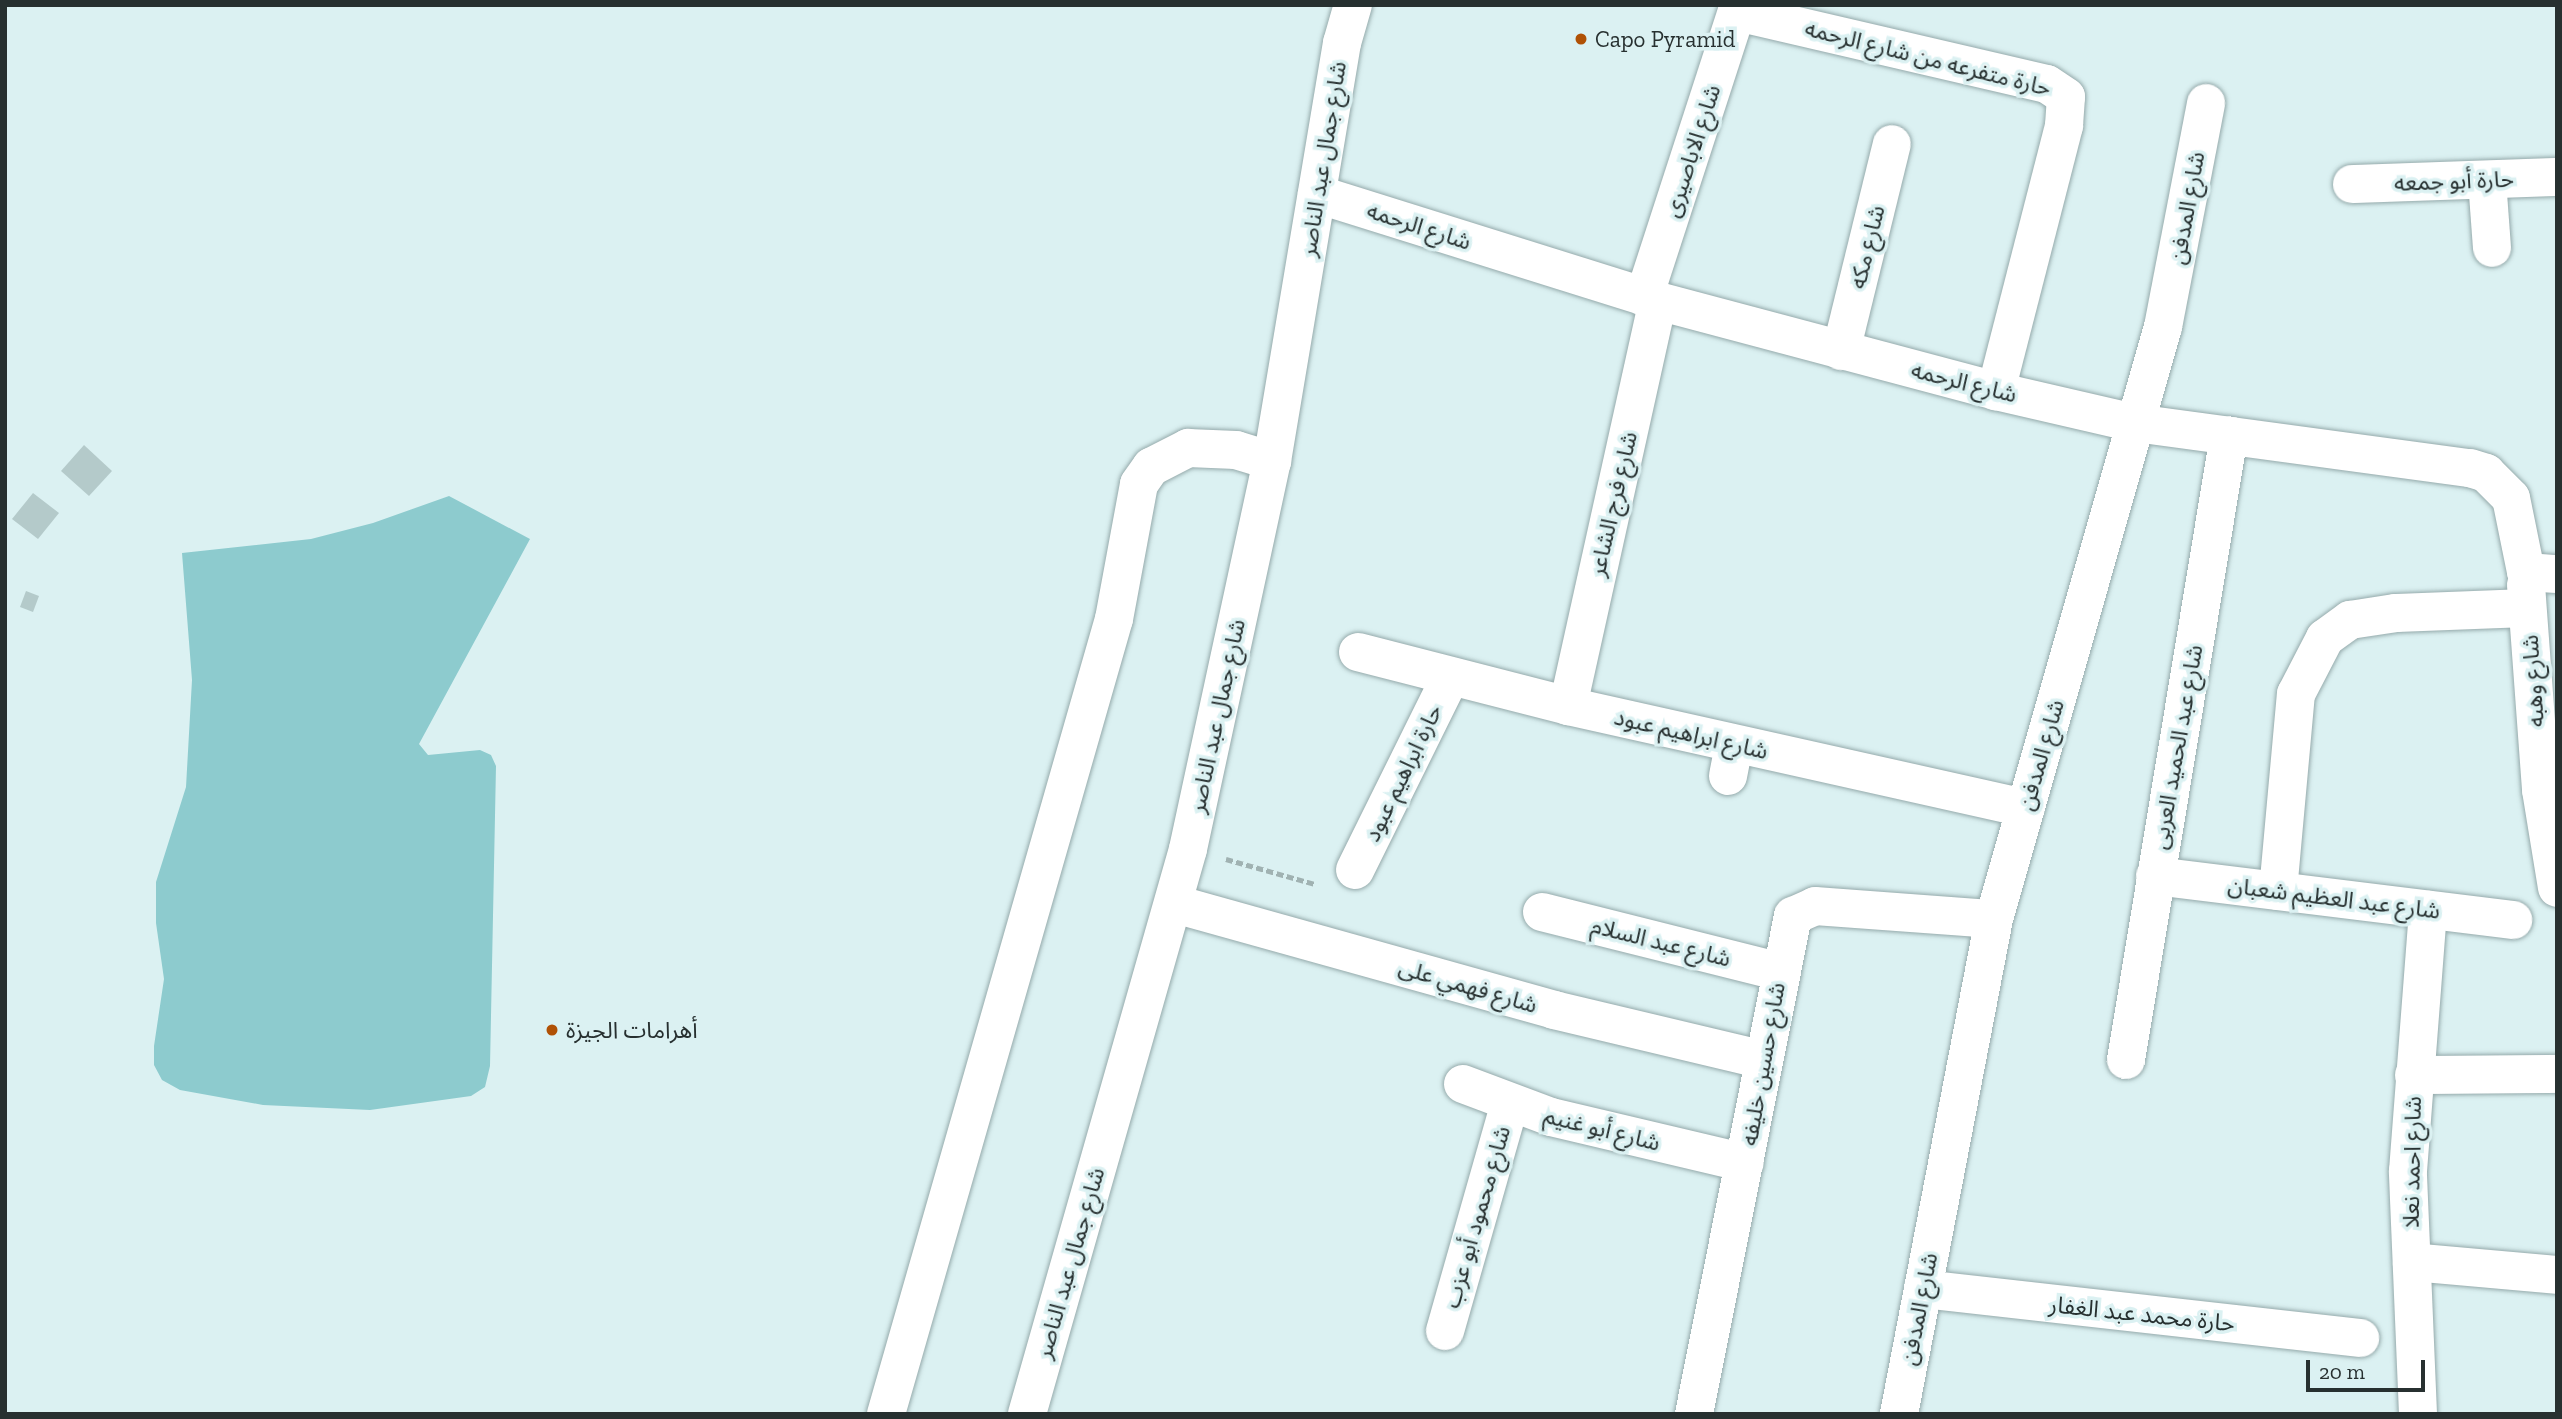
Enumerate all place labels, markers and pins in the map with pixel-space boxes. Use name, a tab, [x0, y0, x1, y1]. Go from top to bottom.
place label: Capo Pyramid	[1595, 25, 1735, 53]
marker: Capo Pyramid	[1573, 31, 1589, 47]
place label: أهرامات الجيزة	[566, 1016, 698, 1044]
marker: أهرامات الجيزة	[544, 1022, 560, 1038]

